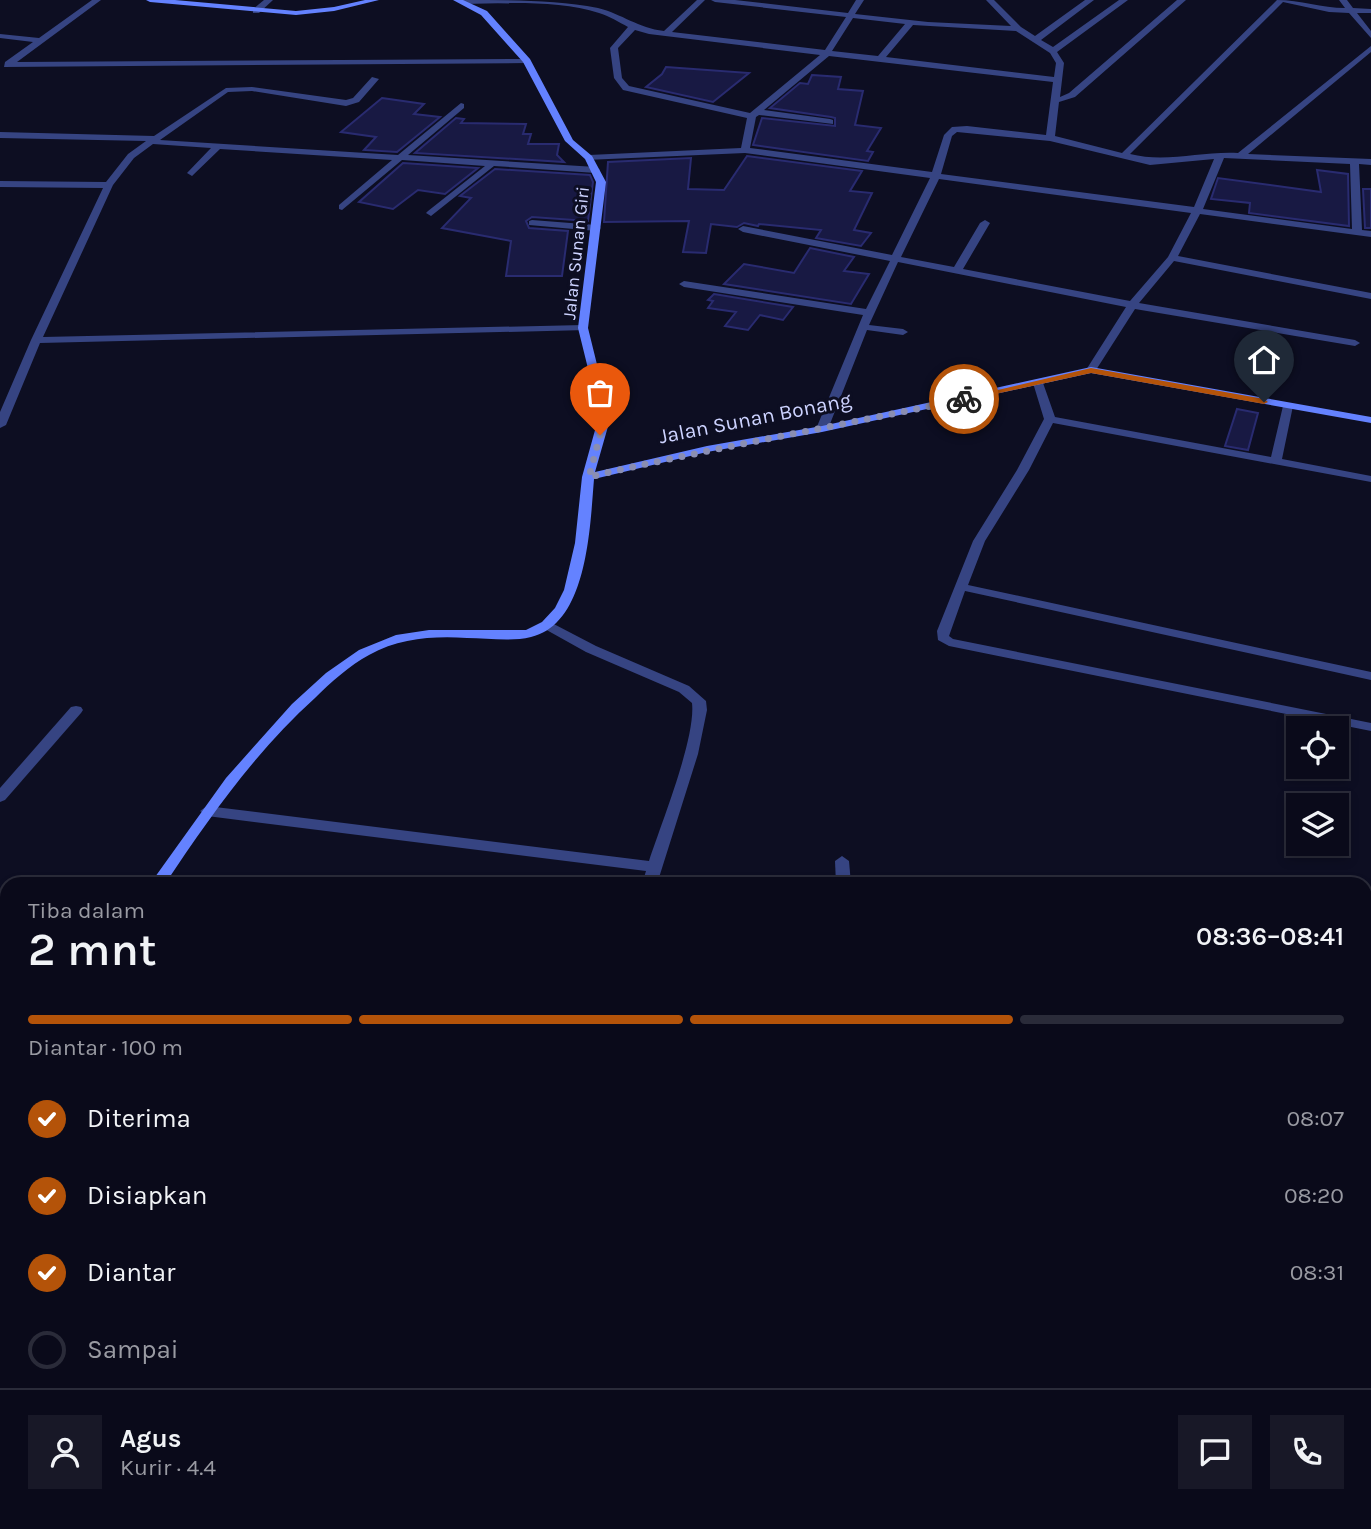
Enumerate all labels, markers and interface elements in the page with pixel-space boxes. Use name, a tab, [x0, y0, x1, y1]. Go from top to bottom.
street label: Jalan Sunan Giri	[558, 185, 594, 321]
pin	[1234, 330, 1294, 402]
icon: home	[1245, 341, 1283, 379]
pin	[570, 363, 630, 435]
courier	[929, 364, 999, 434]
icon: bag	[581, 374, 619, 412]
icon: bike	[945, 380, 983, 418]
street label: Jalan Sunan Bonang	[657, 388, 853, 448]
map controls	[1286, 716, 1349, 856]
button: locate	[1286, 716, 1349, 779]
button: layers	[1286, 793, 1349, 856]
text: Tiba dalam	[28, 897, 145, 924]
text: 08:36–08:41	[1196, 921, 1344, 952]
text: 2 mnt	[28, 923, 157, 977]
text: Diantar · 100 m	[28, 1034, 183, 1061]
icon: check	[28, 1100, 66, 1138]
text: Diterima	[87, 1103, 191, 1134]
text: 08:07	[1286, 1105, 1344, 1132]
icon: check	[28, 1177, 66, 1215]
text: Disiapkan	[87, 1180, 207, 1211]
text: 08:20	[1284, 1182, 1344, 1209]
icon: check	[28, 1254, 66, 1292]
text: Diantar	[87, 1257, 175, 1288]
text: 08:31	[1290, 1259, 1344, 1286]
text: Sampai	[87, 1334, 179, 1365]
button: person	[28, 1415, 102, 1489]
button: chat	[1178, 1415, 1252, 1489]
button: phone	[1270, 1415, 1344, 1489]
text: Agus	[120, 1423, 181, 1454]
text: Kurir · 4.4	[120, 1454, 216, 1481]

